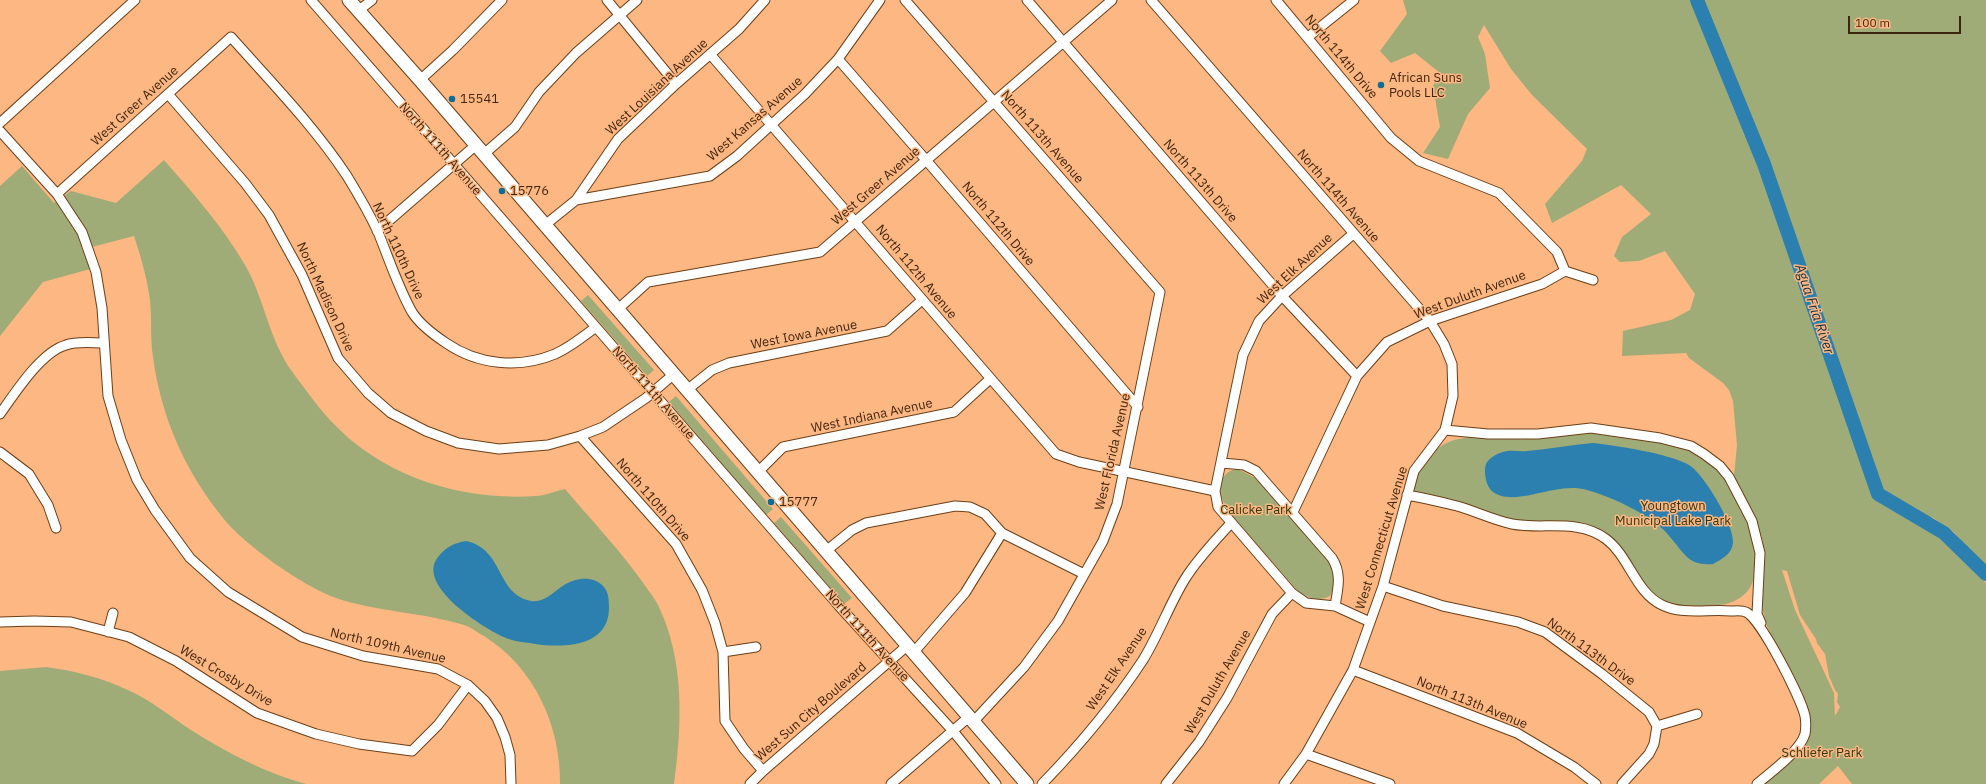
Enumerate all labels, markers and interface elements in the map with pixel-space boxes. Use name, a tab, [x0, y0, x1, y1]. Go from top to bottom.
scale bar	[1850, 8, 1963, 34]
street label: North 114th Drive	[1301, 12, 1381, 102]
text: 100 m	[1855, 15, 1890, 30]
street label: West Louisiana Avenue	[603, 36, 711, 138]
street label: West Greer Avenue	[88, 63, 182, 149]
place label: African Suns Pools LLC	[1389, 70, 1462, 101]
street label: West Kansas Avenue	[704, 73, 806, 165]
marker: African Suns Pools LLC	[1376, 80, 1386, 90]
street label: North 113th Avenue	[997, 87, 1087, 187]
place label: 15541	[460, 91, 499, 107]
marker: 15541	[447, 94, 457, 104]
street label: North 111th Avenue	[395, 99, 485, 199]
street label: North 113th Drive	[1160, 136, 1240, 226]
street label: West Greer Avenue	[829, 143, 923, 229]
street label: North 114th Avenue	[1293, 146, 1383, 246]
street label: North 112th Drive	[958, 179, 1038, 269]
place label: 15776	[510, 183, 549, 199]
marker: 15776	[497, 186, 507, 196]
street label: North 110th Drive	[369, 200, 427, 302]
street label: North 112th Avenue	[872, 222, 960, 322]
street label: West Elk Avenue	[1254, 230, 1336, 308]
street label: North Madison Drive	[293, 240, 357, 354]
water label: Agua Fria River	[1791, 262, 1837, 356]
street label: West Duluth Avenue	[1412, 268, 1528, 322]
street label: West Iowa Avenue	[749, 317, 859, 353]
street label: North 111th Avenue	[608, 343, 698, 443]
street label: West Florida Avenue	[1092, 392, 1134, 512]
street label: West Indiana Avenue	[810, 396, 934, 436]
street label: North 110th Drive	[613, 455, 693, 545]
street label: West Connecticut Avenue	[1353, 464, 1411, 612]
place label: 15777	[779, 494, 818, 510]
marker: 15777	[766, 497, 776, 507]
park label: Youngtown Municipal Lake Park	[1615, 498, 1731, 529]
park label: Calicke Park	[1220, 502, 1292, 518]
street label: North 111th Avenue	[822, 587, 912, 685]
street label: North 113th Drive	[1544, 615, 1638, 689]
street label: West Elk Avenue	[1083, 624, 1151, 714]
street label: North 109th Avenue	[329, 625, 447, 667]
street label: West Duluth Avenue	[1182, 627, 1254, 737]
street label: West Crosby Drive	[177, 642, 275, 710]
street label: West Sun City Boulevard	[752, 659, 870, 765]
street label: North 113th Avenue	[1414, 674, 1530, 732]
park label: Schliefer Park	[1782, 745, 1862, 761]

